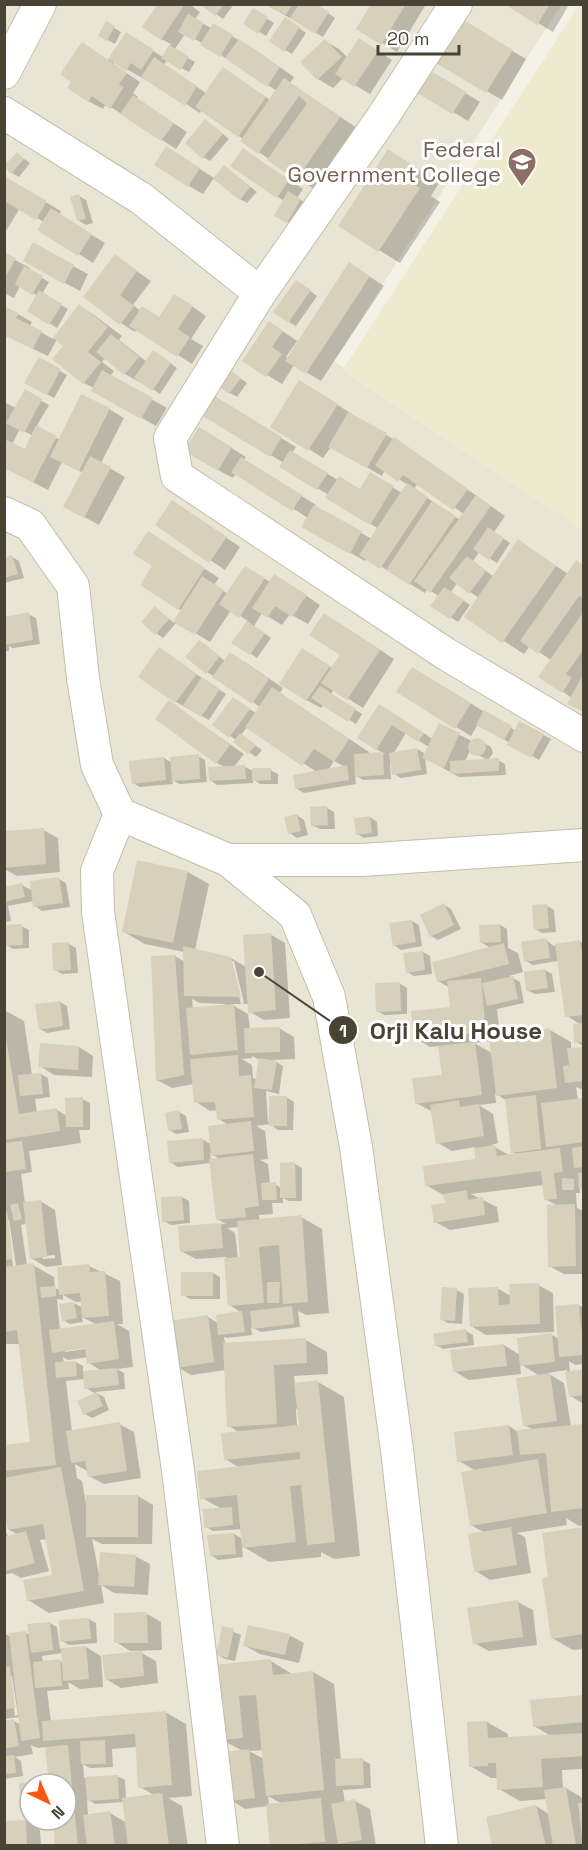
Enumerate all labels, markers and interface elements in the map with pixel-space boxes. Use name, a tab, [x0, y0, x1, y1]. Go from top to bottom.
scale bar	[378, 18, 459, 56]
text: 20 m	[387, 27, 430, 50]
place label: Federal Government College	[288, 135, 501, 188]
school or university icon: Federal Government College	[506, 146, 538, 188]
callout: Orji Kalu House	[328, 1009, 554, 1051]
text: Orji Kalu House	[370, 1015, 542, 1046]
text: 1	[339, 1019, 347, 1042]
north arrow	[18, 1772, 78, 1832]
text: N	[47, 1801, 69, 1824]

